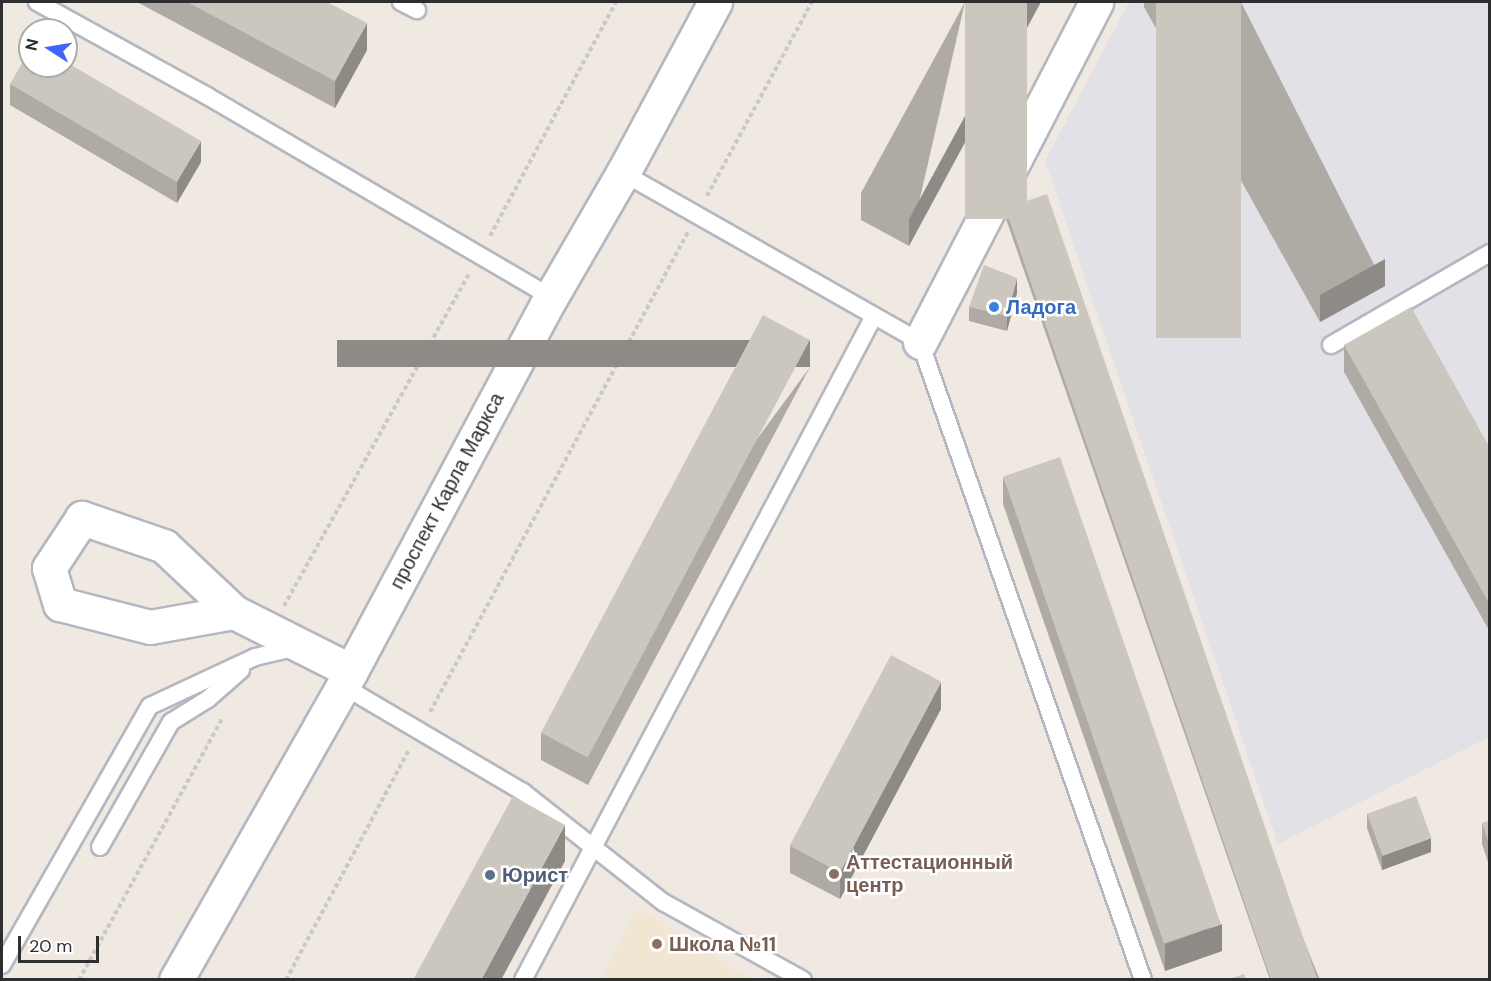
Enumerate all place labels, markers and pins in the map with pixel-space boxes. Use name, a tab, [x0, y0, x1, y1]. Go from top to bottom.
place label: Ладога	[1006, 295, 1076, 319]
marker: Ладога	[987, 300, 1001, 314]
place label: Аттестационный центр	[846, 850, 1013, 897]
place label: Юрист	[502, 863, 568, 887]
marker: Аттестационный центр	[827, 867, 841, 881]
marker: Юрист	[483, 868, 497, 882]
place label: Школа №11	[669, 932, 776, 956]
marker: Школа №11	[650, 937, 664, 951]

